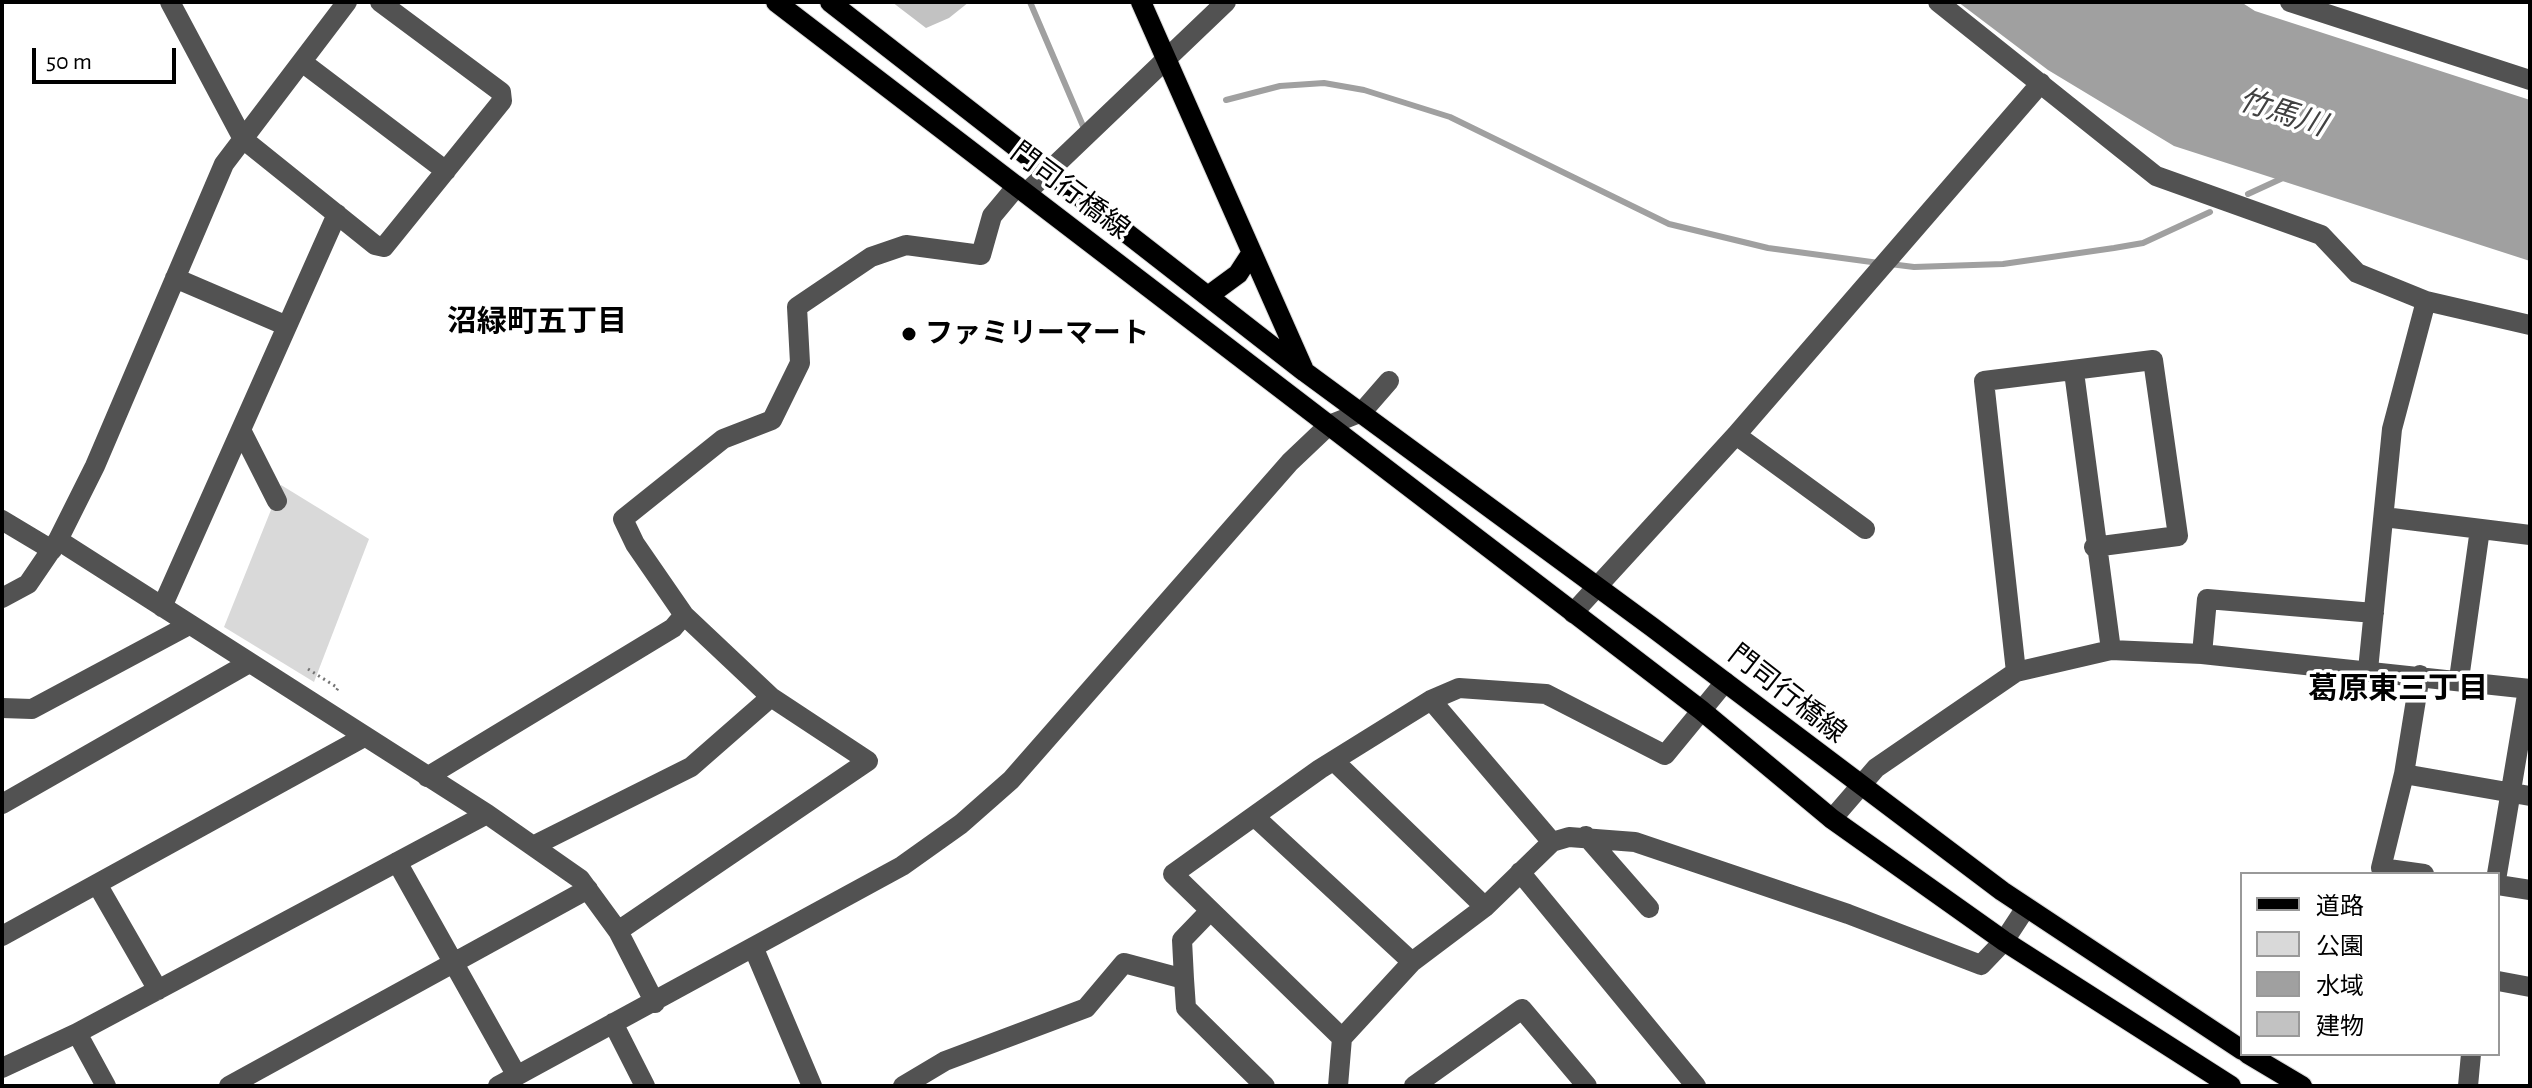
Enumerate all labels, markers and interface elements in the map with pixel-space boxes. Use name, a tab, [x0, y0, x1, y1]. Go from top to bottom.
scale bar	[36, 32, 180, 82]
text: 50 m	[46, 50, 92, 74]
water label: 竹馬川	[2234, 82, 2330, 144]
street label: 門司行橋線	[1004, 135, 1136, 247]
district label: 沼緑町五丁目	[447, 304, 627, 340]
place label: ファミリーマート	[925, 317, 1149, 351]
marker: ファミリーマート	[900, 325, 918, 343]
street label: 門司行橋線	[1721, 638, 1853, 750]
district label: 葛原東三丁目	[2308, 671, 2488, 707]
legend	[2240, 872, 2500, 1056]
text: 道路	[2316, 895, 2364, 919]
text: 公園	[2316, 935, 2364, 959]
text: 水域	[2316, 975, 2364, 999]
text: 建物	[2316, 1015, 2364, 1039]

